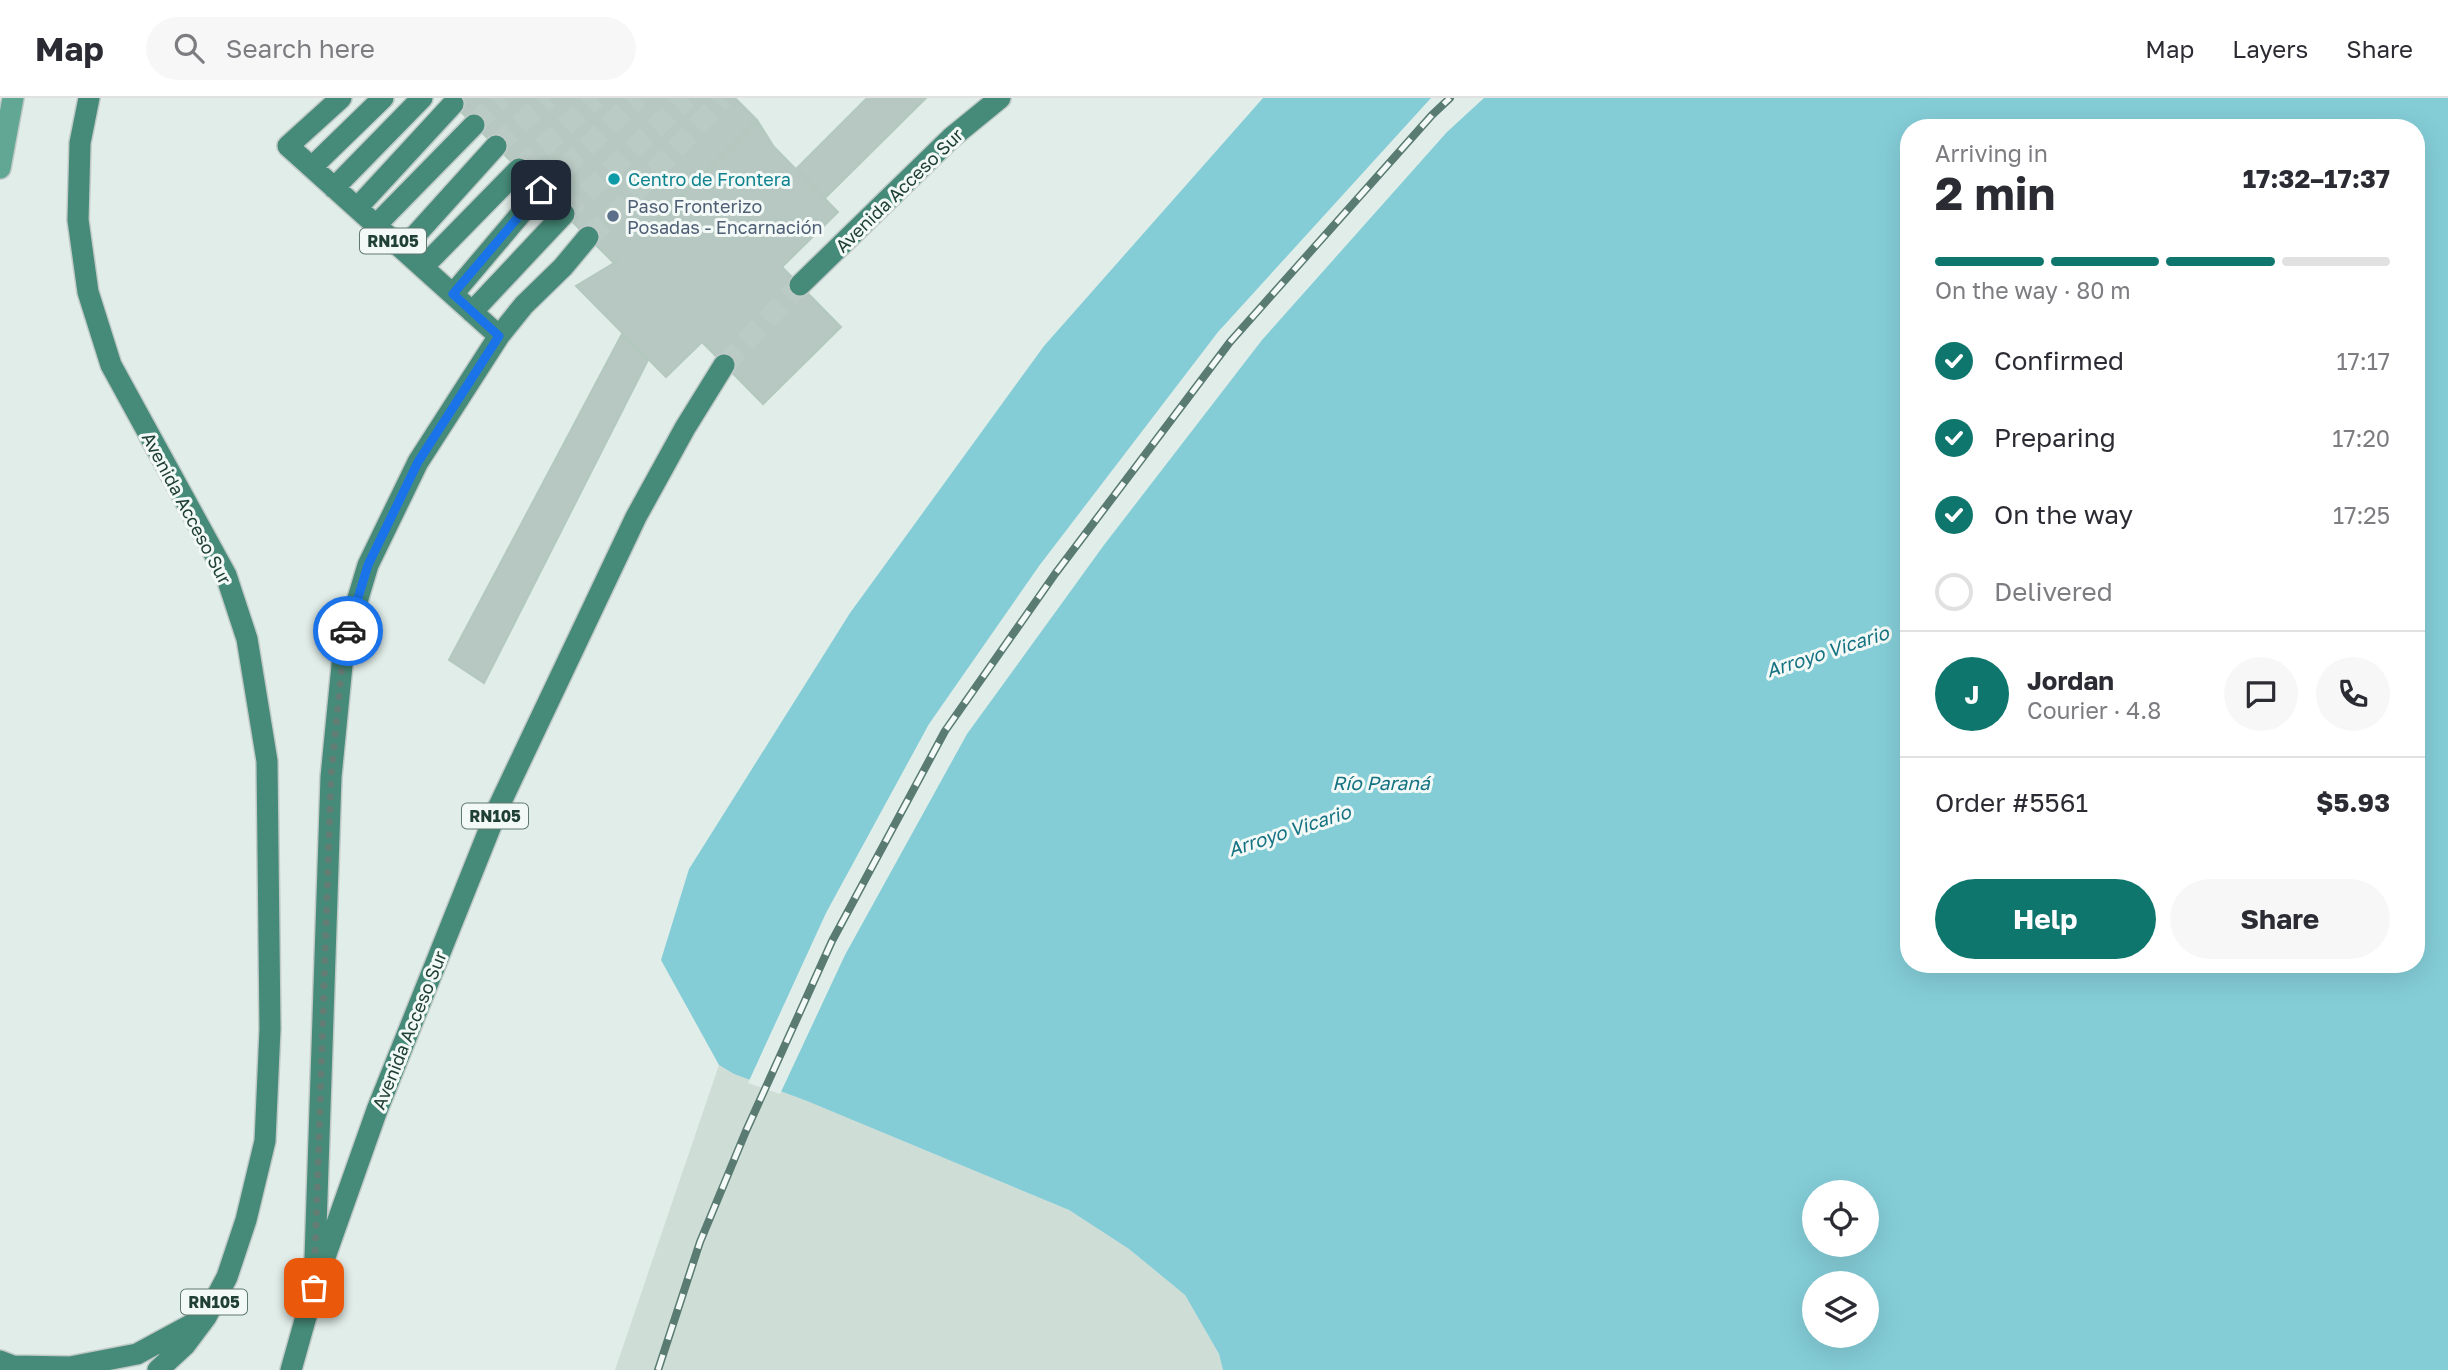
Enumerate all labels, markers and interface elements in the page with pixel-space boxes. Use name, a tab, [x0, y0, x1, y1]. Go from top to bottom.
search box	[146, 17, 636, 80]
text: Map	[35, 29, 104, 68]
icon: search	[170, 29, 208, 67]
text: Search here	[226, 33, 375, 64]
text: Map	[2145, 34, 2194, 63]
text: Layers	[2232, 34, 2308, 63]
text: Share	[2346, 34, 2413, 63]
street label: Avenida Acceso Sur	[831, 123, 967, 257]
text: Arriving in	[1935, 139, 2048, 167]
pin	[511, 160, 571, 220]
text: 17:32–17:37	[2243, 163, 2390, 194]
text: 2 min	[1935, 165, 2055, 220]
place label: Centro de Frontera	[628, 168, 791, 190]
icon: home	[522, 171, 560, 209]
marker: Centro de Frontera	[606, 171, 622, 187]
place label: Paso Fronterizo Posadas - Encarnación	[627, 195, 823, 238]
marker: Paso Fronterizo Posadas - Encarnación	[605, 208, 621, 224]
road number: RN105	[360, 228, 426, 253]
text: On the way · 80 m	[1935, 276, 2131, 304]
icon: check	[1935, 342, 1973, 380]
text: Confirmed	[1994, 345, 2124, 376]
text: 17:17	[2336, 347, 2390, 375]
icon: check	[1935, 419, 1973, 457]
text: Preparing	[1994, 422, 2116, 453]
text: 17:20	[2332, 424, 2390, 452]
street label: Avenida Acceso Sur	[138, 428, 236, 588]
icon: check	[1935, 496, 1973, 534]
text: On the way	[1994, 499, 2133, 530]
text: 17:25	[2333, 501, 2390, 529]
text: Delivered	[1994, 576, 2113, 607]
courier	[313, 596, 383, 666]
icon: car	[329, 612, 367, 650]
water label: Arroyo Vicario	[1763, 620, 1893, 682]
button: chat	[2224, 657, 2298, 731]
button: phone	[2316, 657, 2390, 731]
text: Jordan	[2027, 665, 2114, 696]
text: J	[1965, 679, 1979, 710]
text: Courier · 4.8	[2027, 696, 2161, 724]
water label: Río Paraná	[1332, 771, 1432, 794]
text: Order #5561	[1935, 787, 2088, 818]
text: $5.93	[2316, 787, 2390, 818]
water label: Arroyo Vicario	[1225, 799, 1355, 861]
road number: RN105	[462, 804, 528, 828]
button: Help	[1935, 879, 2156, 959]
button: Share	[2170, 879, 2390, 959]
street label: Avenida Acceso Sur	[367, 948, 451, 1112]
map controls	[1802, 1180, 1879, 1348]
button: locate	[1802, 1180, 1879, 1257]
pin	[284, 1258, 344, 1318]
icon: bag	[295, 1269, 333, 1307]
button: layers	[1802, 1271, 1879, 1348]
road number: RN105	[181, 1290, 247, 1314]

